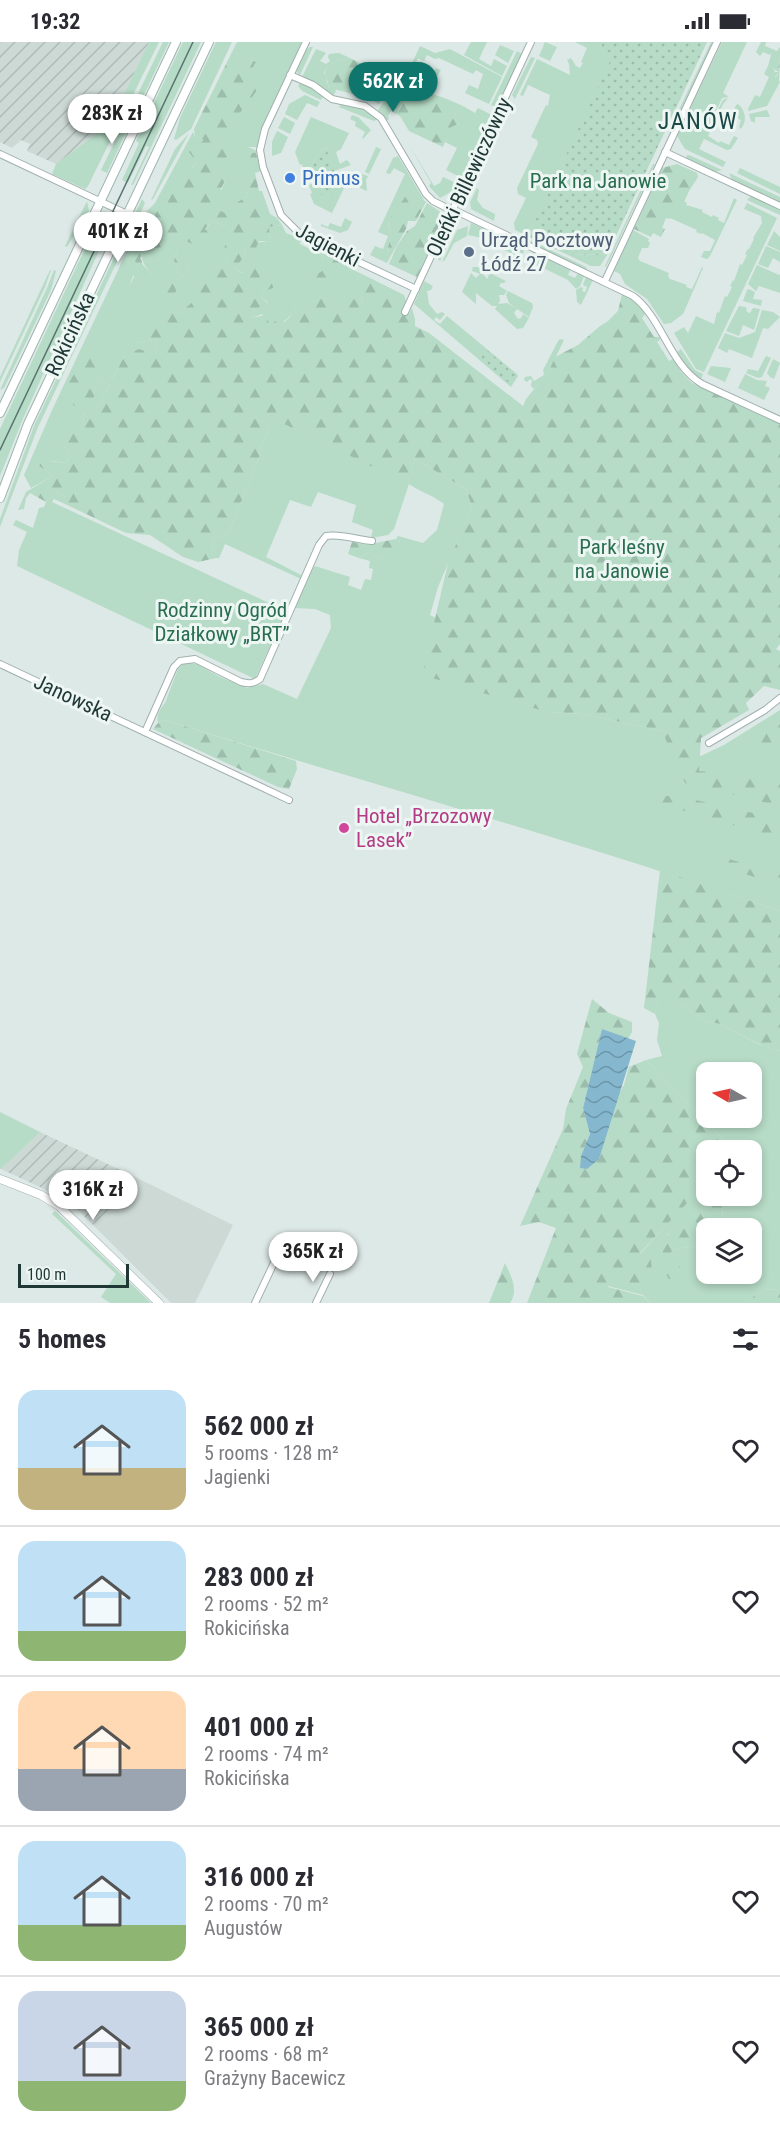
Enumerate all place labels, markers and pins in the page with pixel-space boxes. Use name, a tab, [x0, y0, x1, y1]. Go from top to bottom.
pin: 562K zł	[338, 62, 448, 113]
pin: 283K zł	[57, 94, 167, 145]
place label: Primus	[302, 166, 360, 190]
marker: Primus	[283, 171, 297, 185]
pin: 401K zł	[63, 212, 173, 263]
place label: Urząd Pocztowy Łódź 27	[481, 228, 614, 276]
marker: Urząd Pocztowy Łódź 27	[462, 245, 476, 259]
place label: Hotel „Brzozowy Lasek”	[356, 804, 492, 852]
marker: Hotel „Brzozowy Lasek”	[337, 821, 351, 835]
pin: 316K zł	[38, 1170, 148, 1221]
pin: 365K zł	[258, 1232, 368, 1283]

